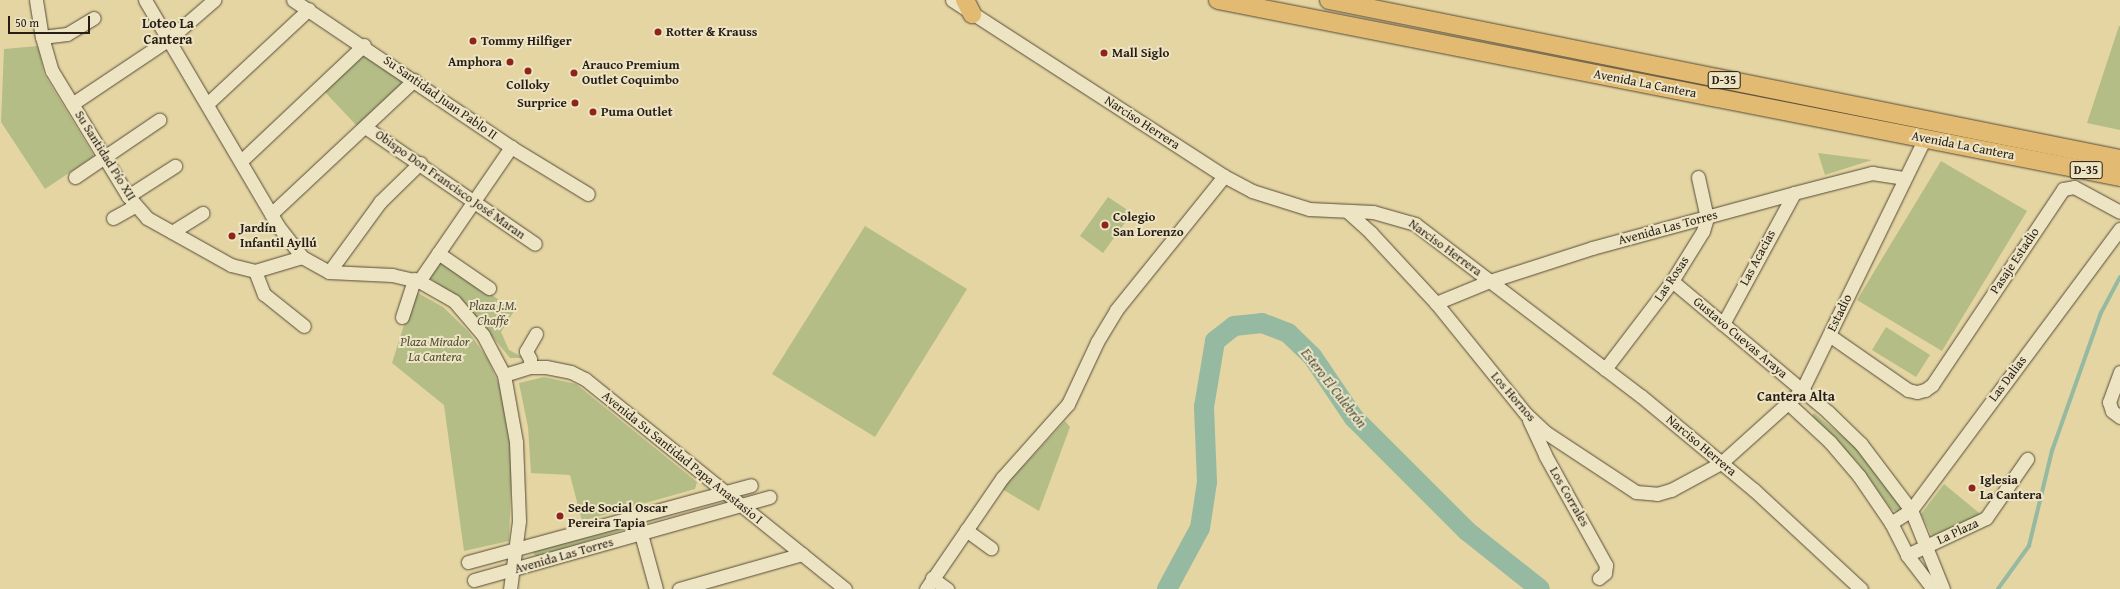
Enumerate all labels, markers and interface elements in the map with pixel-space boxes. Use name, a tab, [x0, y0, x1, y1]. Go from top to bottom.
scale bar	[10, 8, 92, 34]
text: 50 m	[15, 14, 39, 31]
district label: Loteo La Cantera	[142, 15, 194, 48]
place label: Rotter & Krauss	[666, 24, 757, 40]
marker: Rotter & Krauss	[653, 27, 663, 37]
place label: Tommy Hilfiger	[481, 33, 572, 49]
marker: Tommy Hilfiger	[468, 36, 478, 46]
place label: Mall Siglo	[1112, 45, 1169, 61]
marker: Mall Siglo	[1099, 48, 1109, 58]
street label: Su Santidad Juan Pablo II	[380, 53, 500, 143]
place label: Amphora	[448, 54, 502, 70]
marker: Amphora	[505, 57, 515, 67]
place label: Arauco Premium Outlet Coquimbo	[582, 58, 680, 89]
marker: Colloky	[523, 66, 533, 76]
street label: Avenida La Cantera	[1592, 66, 1698, 102]
marker: Arauco Premium Outlet Coquimbo	[569, 68, 579, 78]
road number: D-35	[1707, 70, 1741, 90]
place label: Colloky	[506, 77, 550, 93]
street label: Narciso Herrera	[1101, 93, 1183, 153]
place label: Surprice	[517, 95, 567, 111]
marker: Surprice	[570, 98, 580, 108]
place label: Puma Outlet	[601, 104, 673, 120]
marker: Puma Outlet	[588, 107, 598, 117]
street label: Su Santidad Pío XII	[71, 108, 139, 204]
street label: Obispo Don Francisco José Maran	[372, 127, 528, 243]
street label: Avenida La Cantera	[1910, 128, 2016, 164]
road number: D-35	[2069, 160, 2103, 180]
street label: Avenida Las Torres	[1617, 207, 1719, 249]
place label: Colegio San Lorenzo	[1113, 210, 1184, 241]
street label: Narciso Herrera	[1405, 216, 1485, 280]
marker: Colegio San Lorenzo	[1100, 220, 1110, 230]
place label: Jardín Infantil Ayllú	[240, 221, 317, 252]
street label: Pasaje Estadio	[1987, 225, 2043, 297]
street label: Las Acacias	[1737, 227, 1779, 289]
marker: Jardín Infantil Ayllú	[227, 231, 237, 241]
street label: Las Rosas	[1651, 253, 1693, 305]
street label: Estadio	[1824, 292, 1856, 334]
street label: Gustavo Cuevas Araya	[1690, 294, 1790, 382]
park label: Plaza J.M. Chaffe	[469, 299, 517, 330]
park label: Plaza Mirador La Cantera	[400, 335, 470, 366]
water label: Estero El Culebrón	[1298, 345, 1370, 431]
street label: Las Dalias	[1986, 353, 2030, 405]
street label: Los Hornos	[1487, 369, 1539, 425]
street label: Avenida Su Santidad Papa Anastasio I	[599, 388, 765, 528]
district label: Cantera Alta	[1757, 388, 1835, 404]
street label: Narciso Herrera	[1663, 412, 1739, 480]
street label: Los Corrales	[1546, 464, 1592, 530]
place label: Iglesia La Cantera	[1980, 473, 2042, 504]
marker: Iglesia La Cantera	[1967, 483, 1977, 493]
place label: Sede Social Oscar Pereira Tapia	[568, 501, 668, 532]
marker: Sede Social Oscar Pereira Tapia	[555, 511, 565, 521]
street label: La Plaza	[1935, 516, 1981, 548]
street label: Avenida Las Torres	[513, 534, 615, 578]

